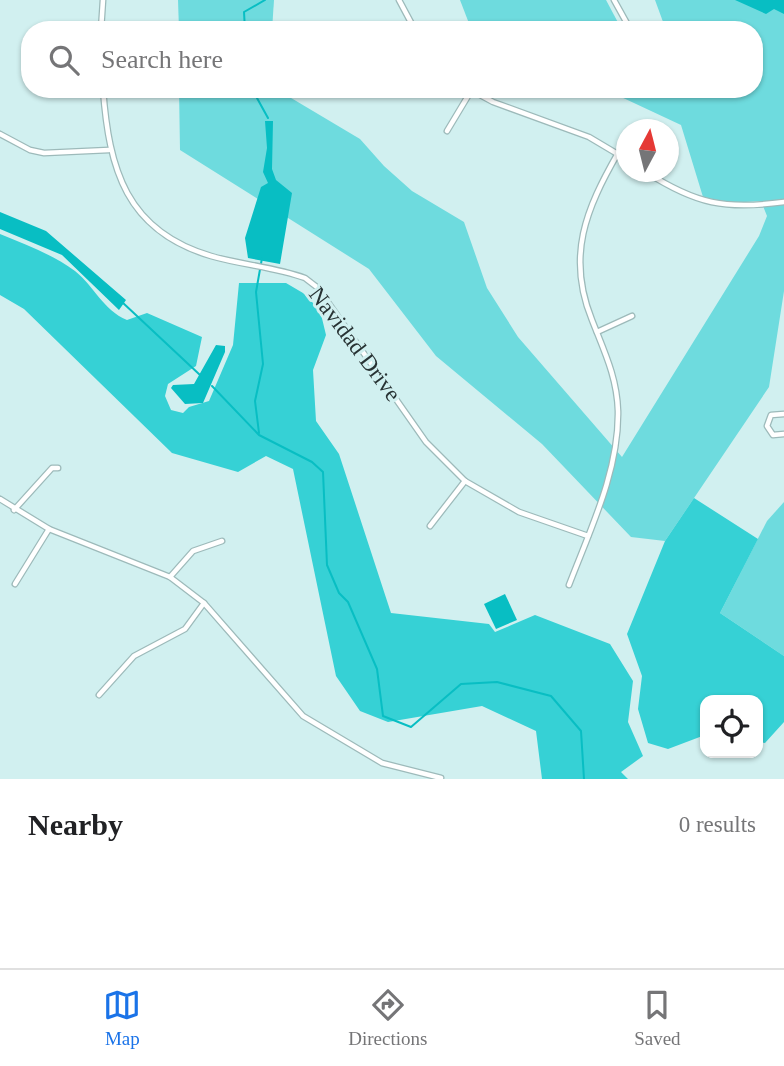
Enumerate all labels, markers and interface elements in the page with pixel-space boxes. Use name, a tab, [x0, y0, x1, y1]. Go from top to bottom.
search box	[21, 21, 763, 98]
icon: search	[45, 41, 83, 79]
text: Search here	[101, 45, 223, 74]
north arrow	[616, 119, 679, 182]
street label: Navidad Drive	[304, 282, 406, 406]
map controls	[700, 695, 763, 758]
button: locate	[700, 695, 763, 758]
text: Nearby	[28, 808, 123, 841]
text: 0 results	[679, 812, 756, 837]
tab: Map	[103, 986, 141, 1050]
tab: Directions	[348, 986, 427, 1050]
tab: Saved	[634, 986, 681, 1050]

